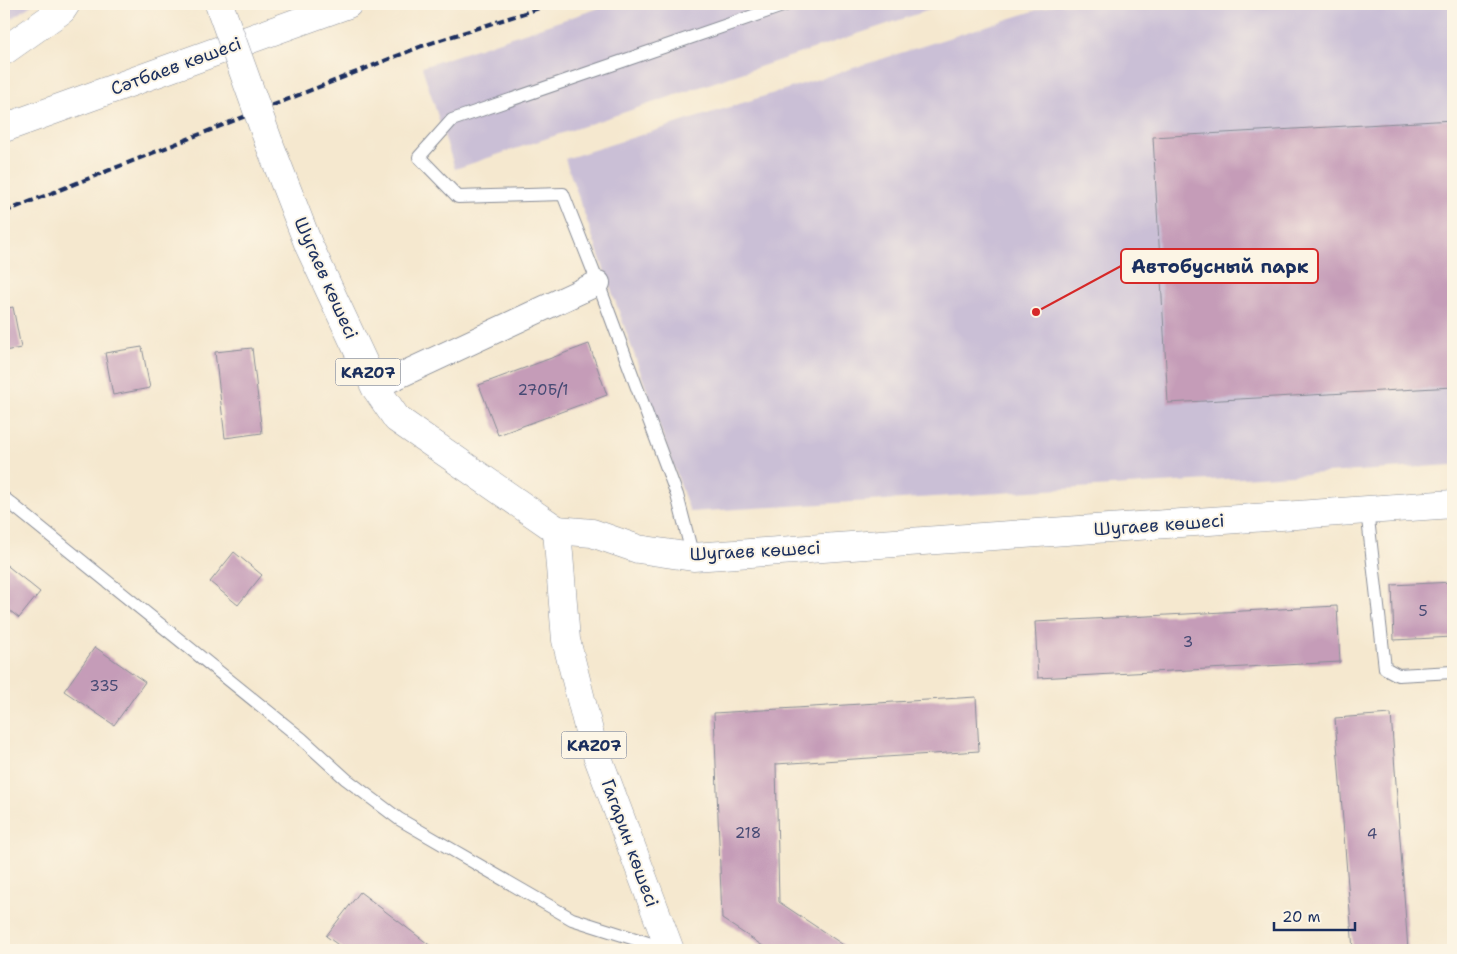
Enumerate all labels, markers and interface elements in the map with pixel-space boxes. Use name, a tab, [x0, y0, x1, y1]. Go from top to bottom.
street label: Сәтбаев көшесі	[107, 31, 245, 101]
street label: Шугаев көшесі	[288, 213, 364, 343]
callout: Автобусный парк	[1121, 249, 1318, 283]
text: Автобусный парк	[1131, 254, 1309, 279]
road number: KAZ07	[336, 358, 400, 386]
house number: 270Б/1	[517, 380, 569, 400]
street label: Шугаев көшесі	[1093, 508, 1225, 542]
street label: Шугаев көшесі	[689, 536, 821, 566]
house number: 5	[1418, 601, 1428, 621]
house number: 3	[1183, 632, 1193, 652]
house number: 335	[90, 676, 118, 696]
road number: KAZ07	[562, 732, 626, 758]
street label: Гагарин көшесі	[596, 776, 664, 910]
house number: 218	[735, 823, 761, 843]
house number: 4	[1367, 824, 1377, 844]
scale bar	[1274, 899, 1356, 931]
text: 20 m	[1282, 907, 1321, 927]

